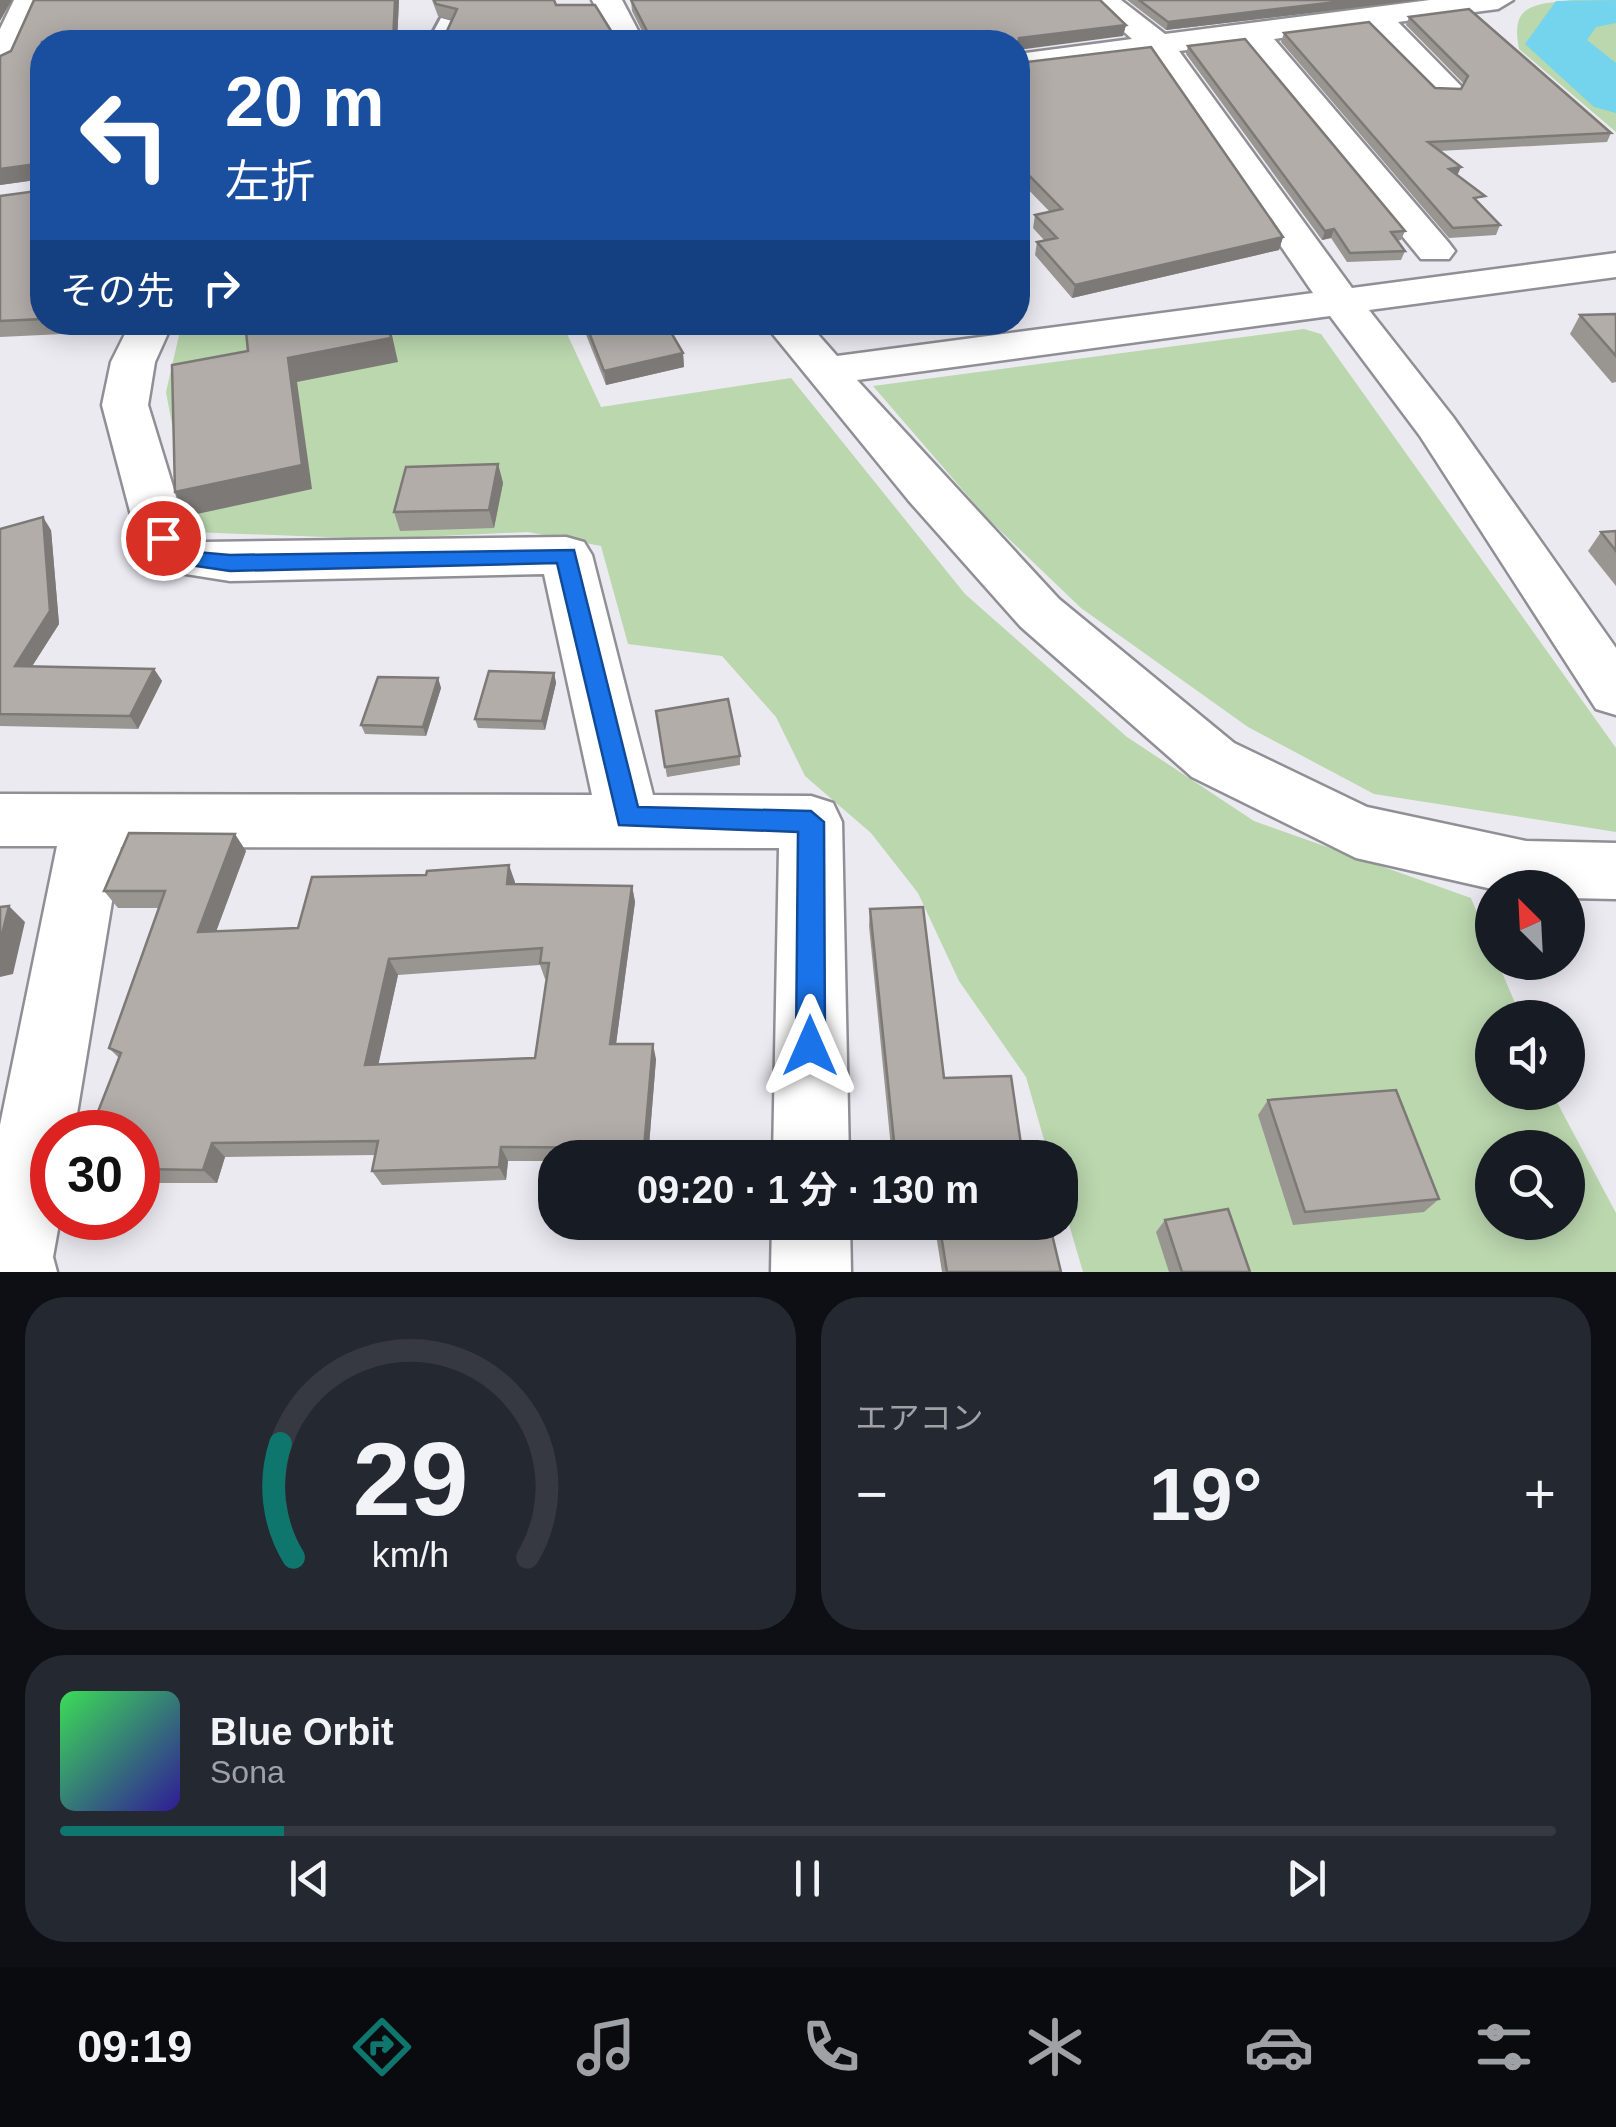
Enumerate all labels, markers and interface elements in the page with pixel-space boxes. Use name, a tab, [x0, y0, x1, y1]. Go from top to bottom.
text: 20 m	[225, 63, 385, 141]
icon: left	[60, 70, 190, 200]
text: 左折	[225, 156, 315, 207]
icon: right	[194, 260, 249, 315]
text: その先	[60, 270, 174, 312]
pin	[121, 496, 206, 581]
icon: arrive	[136, 511, 191, 566]
north arrow	[1475, 870, 1585, 980]
map controls	[1475, 870, 1585, 1240]
position arrow	[758, 994, 862, 1098]
button: sound	[1475, 1000, 1585, 1110]
speed limit sign: 30	[30, 1110, 160, 1240]
button: search	[1475, 1130, 1585, 1240]
text: 09:20 · 1 分 · 130 m	[637, 1169, 979, 1211]
text: エアコン	[856, 1400, 984, 1436]
text: 29	[352, 1421, 468, 1537]
text: 19°	[1149, 1452, 1262, 1536]
text: −	[856, 1463, 888, 1525]
text: +	[1524, 1463, 1556, 1525]
text: km/h	[372, 1535, 449, 1575]
text: Blue Orbit	[210, 1711, 394, 1753]
text: Sona	[210, 1754, 285, 1790]
icon: previous	[282, 1851, 337, 1906]
icon: pause	[780, 1851, 835, 1906]
icon: next	[1279, 1851, 1334, 1906]
icon: directions	[347, 2012, 417, 2082]
icon: music	[571, 2012, 641, 2082]
icon: phone	[796, 2012, 866, 2082]
icon: climate	[1020, 2012, 1090, 2082]
icon: car	[1244, 2012, 1314, 2082]
icon: filters	[1469, 2012, 1539, 2082]
text: 09:19	[77, 2021, 192, 2072]

